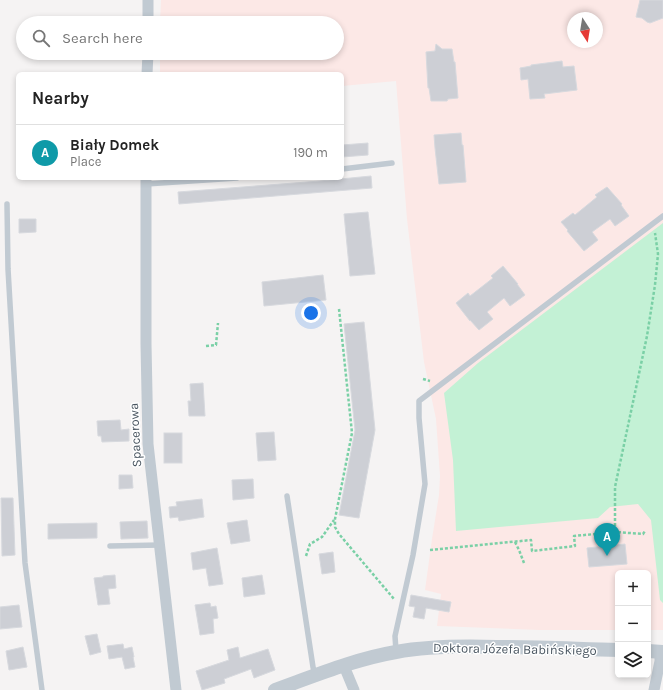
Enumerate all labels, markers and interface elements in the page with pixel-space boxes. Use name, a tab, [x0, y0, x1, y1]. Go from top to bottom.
north arrow	[567, 12, 603, 48]
search box	[16, 16, 344, 60]
icon: search	[30, 27, 52, 49]
text: Search here	[62, 29, 143, 47]
text: Nearby	[32, 88, 89, 108]
text: Biały Domek	[70, 136, 159, 154]
text: A	[41, 145, 49, 160]
text: 190 m	[293, 145, 328, 160]
text: Place	[70, 154, 101, 169]
your location	[301, 303, 321, 323]
street label: Spacerowa	[126, 402, 144, 468]
pin: A	[594, 523, 620, 556]
map controls	[615, 570, 651, 678]
button: +	[615, 570, 651, 606]
button: −	[615, 606, 651, 642]
street label: Doktora Józefa Babińskiego	[433, 640, 597, 658]
button: layers	[615, 642, 651, 678]

